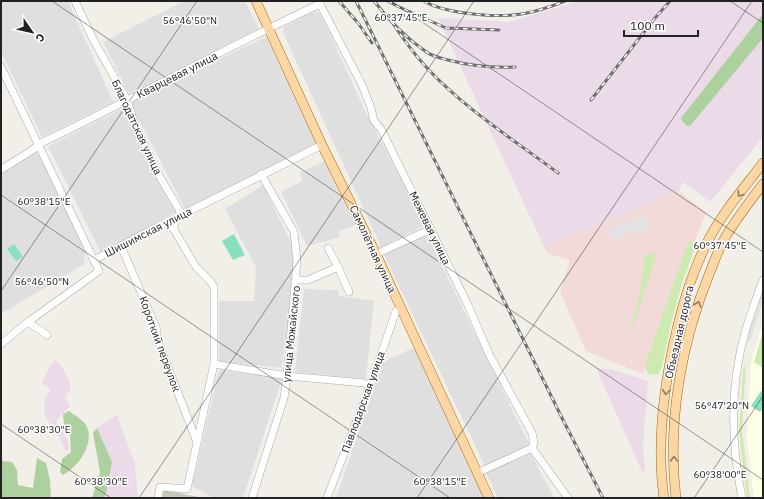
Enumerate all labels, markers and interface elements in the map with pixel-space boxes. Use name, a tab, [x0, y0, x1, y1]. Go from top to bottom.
text: 60°37'45"E	[374, 11, 428, 24]
north arrow	[12, 12, 52, 52]
scale bar	[624, 12, 698, 38]
text: 56°46'50"N	[163, 14, 217, 27]
text: 100 m	[630, 18, 665, 33]
text: С	[32, 31, 48, 44]
street label: Кварцевая улица	[134, 48, 220, 101]
street label: Благодатская улица	[109, 77, 165, 177]
street label: Межевая улица	[406, 189, 454, 267]
one-way arrow	[737, 190, 744, 197]
text: 60°38'15"E	[17, 195, 71, 208]
street label: Самолётная улица	[347, 203, 399, 295]
street label: Шишимская улица	[102, 204, 194, 260]
text: 60°37'45"E	[693, 239, 747, 252]
text: 56°46'50"N	[15, 275, 69, 288]
street label: Объездная дорога	[661, 284, 697, 380]
street label: улица Можайского	[279, 285, 303, 383]
street label: Короткий переулок	[136, 294, 184, 394]
one-way arrow	[693, 300, 702, 307]
street label: Павлодарская улица	[338, 349, 388, 455]
one-way arrow	[661, 389, 670, 395]
text: 56°47'20"N	[695, 399, 749, 412]
text: 60°38'30"E	[17, 423, 71, 436]
one-way arrow	[670, 456, 678, 462]
text: 60°38'00"E	[693, 468, 747, 481]
text: 60°38'30"E	[74, 475, 128, 488]
text: 60°38'15"E	[413, 475, 467, 488]

